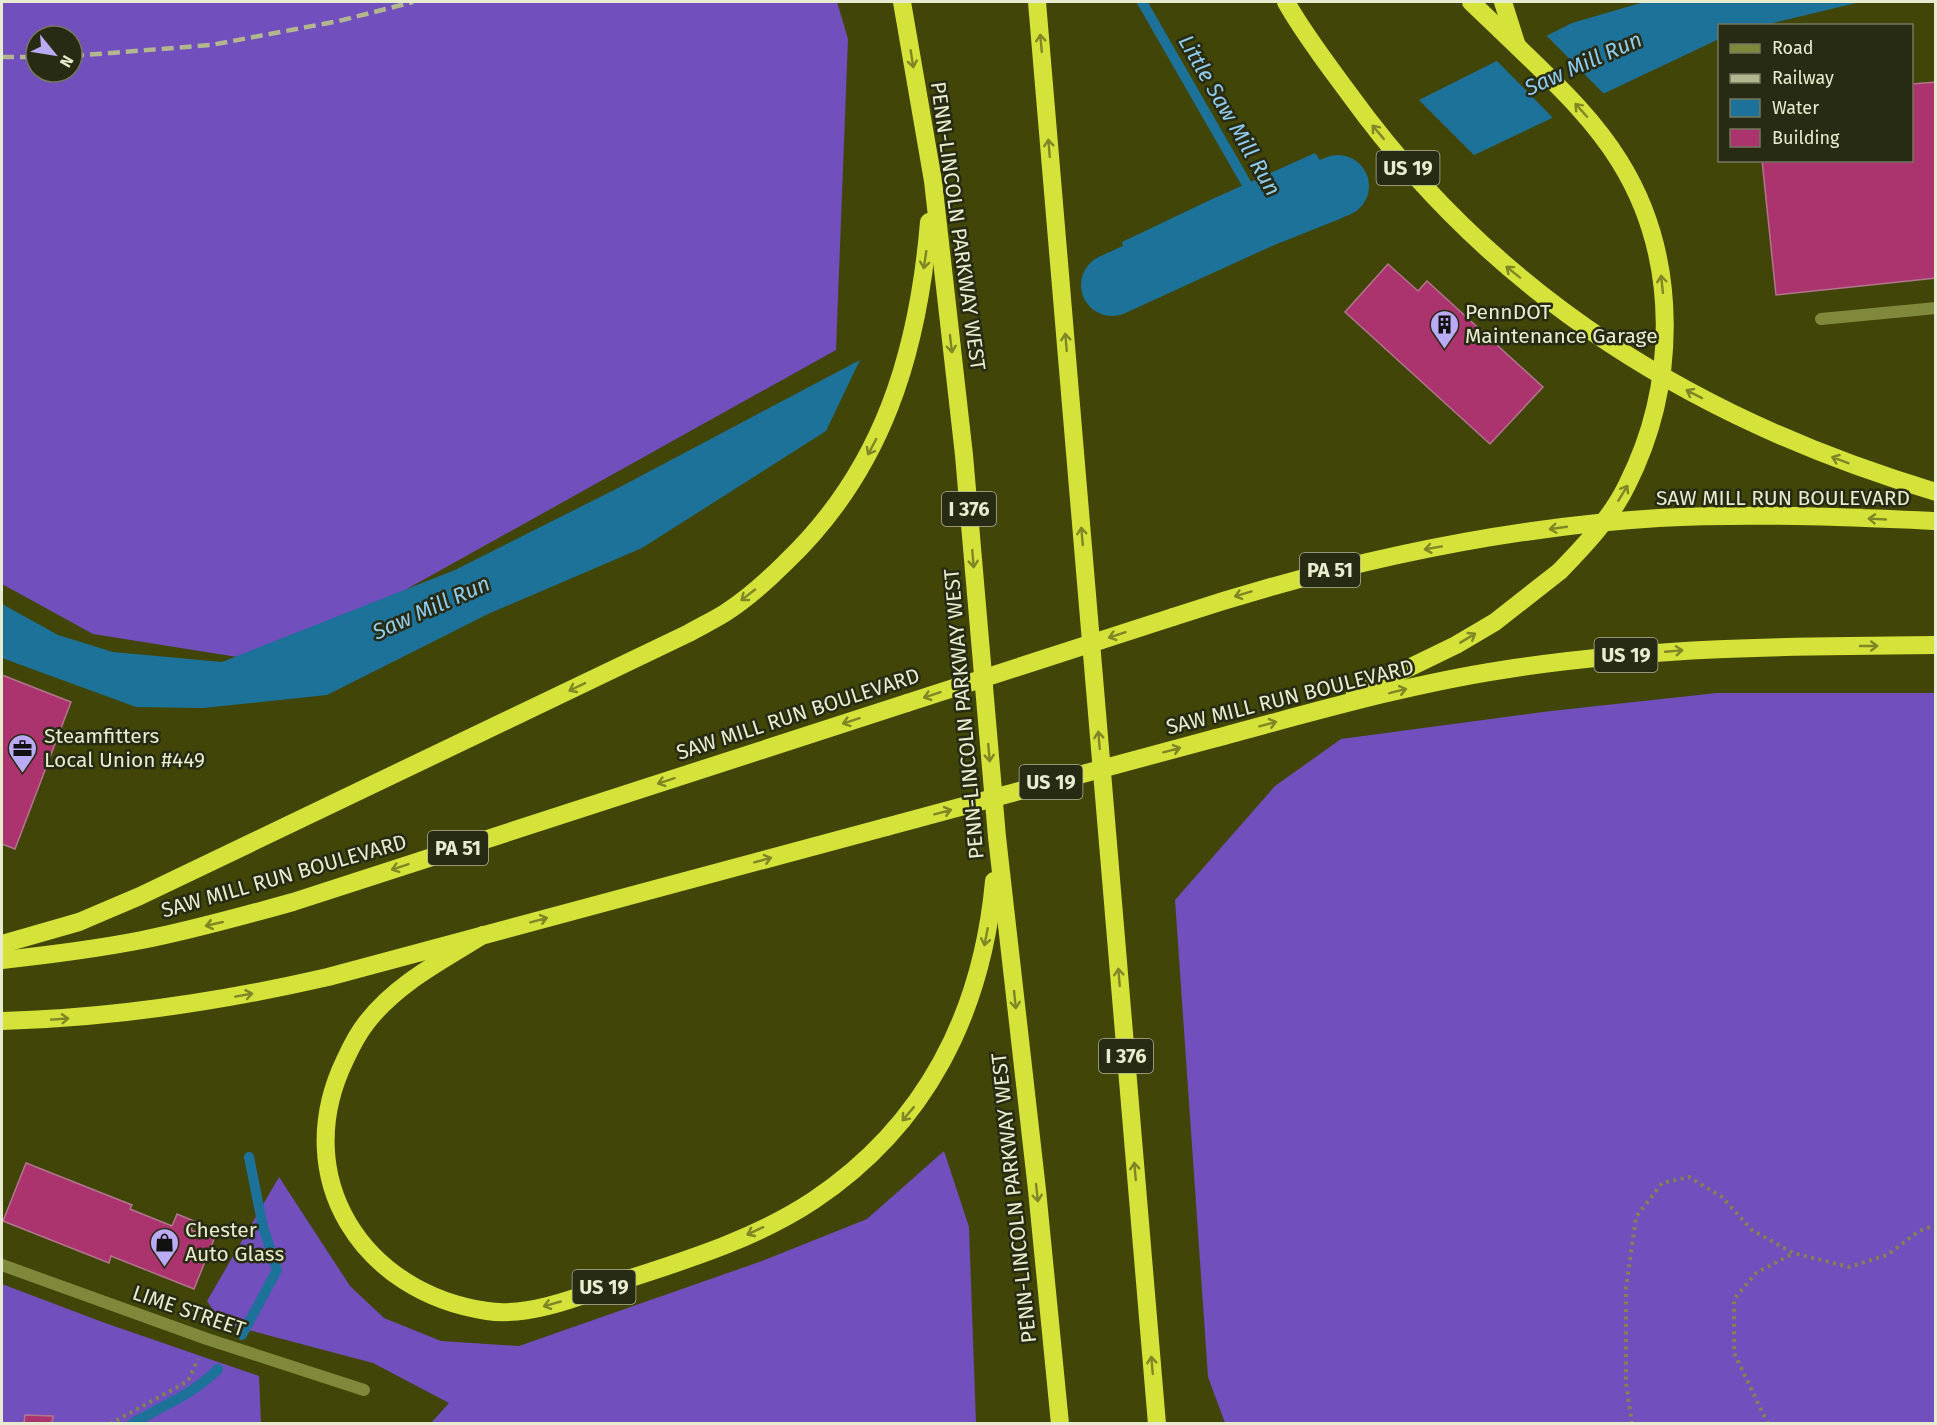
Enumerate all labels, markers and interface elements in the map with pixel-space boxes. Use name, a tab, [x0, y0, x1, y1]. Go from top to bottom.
north arrow	[24, 24, 84, 84]
legend	[1718, 24, 1913, 162]
water label: Saw Mill Run	[1519, 26, 1646, 102]
water label: Little Saw Mill Run	[1173, 30, 1287, 201]
one-way arrow	[1035, 34, 1046, 54]
text: Road	[1772, 37, 1814, 59]
one-way arrow	[907, 49, 918, 69]
text: N	[56, 52, 77, 71]
text: Railway	[1772, 67, 1834, 89]
street label: PENN-LINCOLN PARKWAY WEST	[925, 80, 991, 372]
text: Water	[1772, 97, 1819, 119]
one-way arrow	[1574, 103, 1588, 118]
one-way arrow	[1371, 124, 1384, 140]
text: Building	[1772, 127, 1840, 149]
one-way arrow	[1044, 138, 1055, 158]
road number: US 19	[1376, 151, 1440, 185]
one-way arrow	[920, 250, 931, 270]
one-way arrow	[1505, 266, 1521, 279]
one-way arrow	[1656, 275, 1667, 295]
place label: PennDOT Maintenance Garage	[1465, 299, 1658, 349]
building icon: PennDOT Maintenance Garage	[1428, 308, 1460, 350]
one-way arrow	[946, 333, 957, 353]
one-way arrow	[1060, 333, 1071, 352]
one-way arrow	[1685, 387, 1703, 399]
one-way arrow	[866, 438, 878, 456]
one-way arrow	[1831, 454, 1850, 465]
one-way arrow	[1617, 485, 1629, 502]
street label: SAW MILL RUN BOULEVARD	[1656, 485, 1910, 511]
road number: I 376	[942, 492, 996, 526]
one-way arrow	[1868, 513, 1888, 524]
one-way arrow	[1549, 523, 1569, 534]
one-way arrow	[1076, 527, 1087, 547]
one-way arrow	[1423, 542, 1443, 553]
one-way arrow	[968, 548, 979, 568]
road number: PA 51	[1300, 553, 1360, 587]
street label: PENN-LINCOLN PARKWAY WEST	[938, 568, 990, 860]
water label: Saw Mill Run	[367, 570, 494, 646]
one-way arrow	[741, 589, 757, 602]
one-way arrow	[1234, 589, 1253, 600]
one-way arrow	[1108, 630, 1127, 641]
one-way arrow	[1459, 632, 1476, 644]
road number: US 19	[1594, 638, 1658, 672]
one-way arrow	[1858, 640, 1878, 652]
one-way arrow	[1663, 645, 1683, 656]
street label: SAW MILL RUN BOULEVARD	[1164, 654, 1416, 740]
street label: SAW MILL RUN BOULEVARD	[673, 662, 923, 766]
one-way arrow	[568, 681, 586, 693]
one-way arrow	[1388, 685, 1407, 697]
one-way arrow	[923, 690, 942, 701]
one-way arrow	[842, 716, 861, 727]
one-way arrow	[1259, 718, 1278, 729]
place label: Steamfitters Local Union #449	[44, 723, 205, 773]
one-way arrow	[1093, 731, 1104, 751]
office icon: Steamfitters Local Union #449	[7, 732, 39, 774]
one-way arrow	[984, 742, 995, 762]
one-way arrow	[1162, 744, 1181, 755]
road number: US 19	[1020, 765, 1082, 799]
one-way arrow	[656, 776, 675, 787]
one-way arrow	[933, 805, 952, 817]
street label: SAW MILL RUN BOULEVARD	[158, 828, 410, 924]
road number: PA 51	[428, 831, 488, 865]
one-way arrow	[753, 854, 772, 865]
one-way arrow	[391, 862, 410, 873]
one-way arrow	[529, 914, 548, 925]
one-way arrow	[204, 918, 223, 930]
one-way arrow	[980, 927, 991, 946]
one-way arrow	[1113, 967, 1124, 987]
one-way arrow	[233, 989, 253, 1000]
one-way arrow	[1010, 989, 1021, 1009]
one-way arrow	[49, 1013, 69, 1024]
road number: I 376	[1099, 1039, 1153, 1073]
street label: PENN-LINCOLN PARKWAY WEST	[986, 1052, 1042, 1344]
one-way arrow	[902, 1106, 915, 1122]
one-way arrow	[1130, 1161, 1141, 1181]
one-way arrow	[1032, 1183, 1043, 1203]
place label: Chester Auto Glass	[185, 1217, 284, 1267]
shop icon: Chester Auto Glass	[148, 1226, 180, 1268]
one-way arrow	[747, 1226, 765, 1238]
road number: US 19	[572, 1270, 636, 1304]
street label: LIME STREET	[129, 1280, 249, 1342]
one-way arrow	[543, 1299, 562, 1310]
one-way arrow	[1146, 1356, 1157, 1376]

